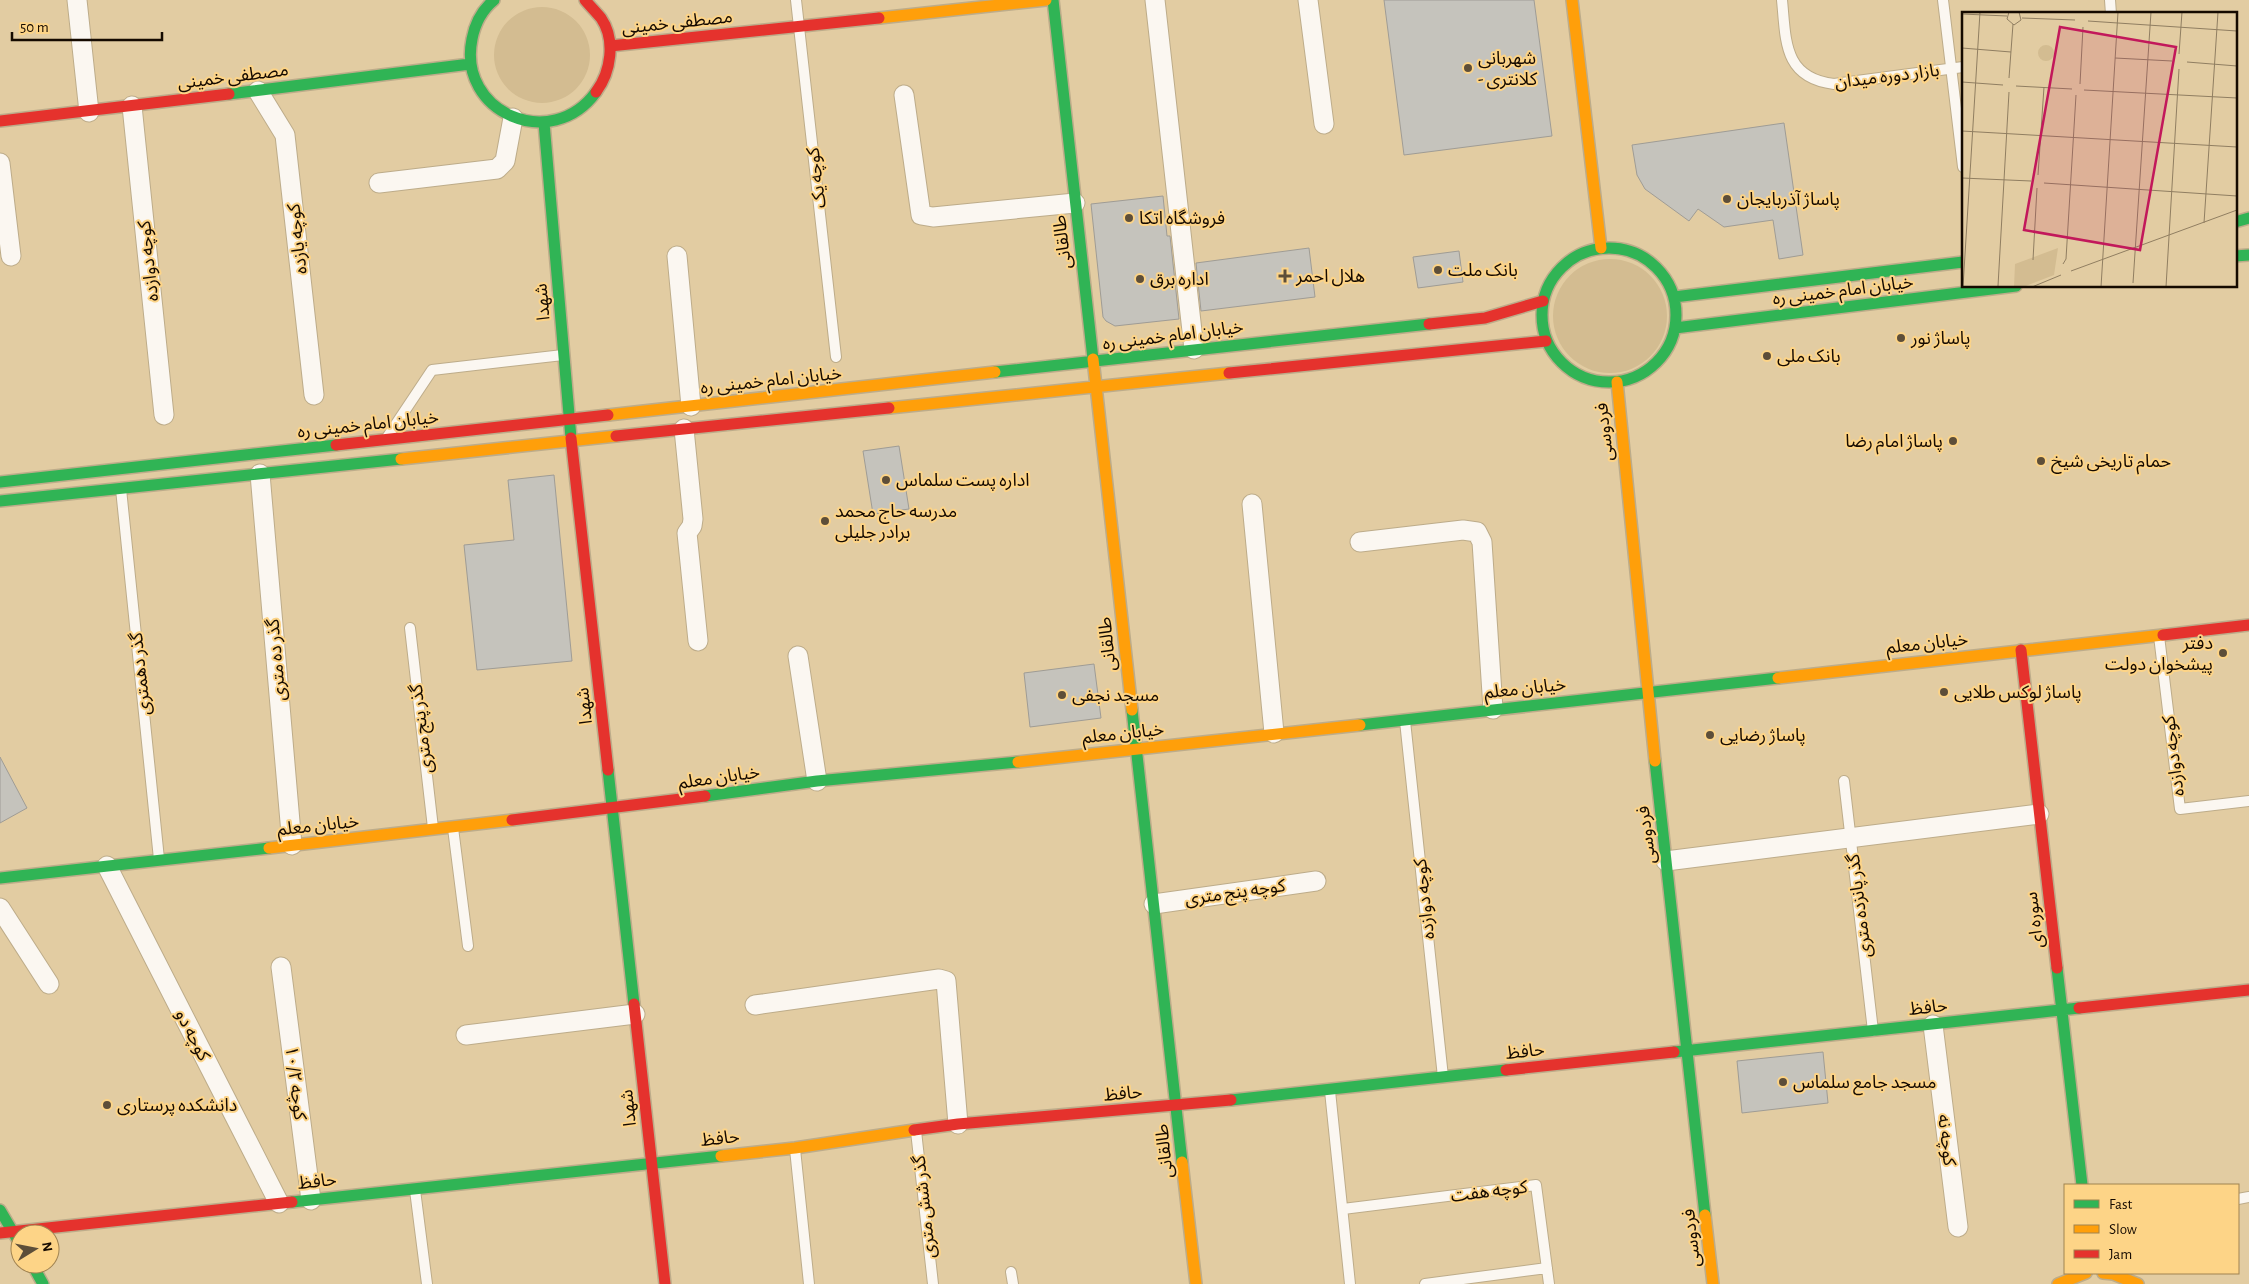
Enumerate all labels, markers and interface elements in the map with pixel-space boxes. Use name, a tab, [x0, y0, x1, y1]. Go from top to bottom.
street label: مصطفی خمینی	[621, 8, 734, 39]
scale bar	[12, 10, 162, 42]
inset map	[1962, 12, 2236, 288]
text: 50 m	[20, 20, 49, 35]
place label: شهربانی - کلانتری	[1478, 50, 1538, 90]
street label: مصطفی خمینی	[177, 61, 290, 94]
marker: شهربانی - کلانتری	[1462, 62, 1474, 74]
street label: بازار دوره میدان	[1834, 62, 1941, 93]
street label: کوچه یک	[804, 146, 831, 209]
place label: پاساژ آذربایجان	[1737, 190, 1840, 210]
marker: پاساژ آذربایجان	[1721, 193, 1733, 205]
street label: کوچه یازده	[285, 202, 312, 275]
place label: فروشگاه اتکا	[1139, 209, 1225, 229]
marker: فروشگاه اتکا	[1123, 212, 1135, 224]
street label: طالقانی	[1051, 214, 1076, 270]
street label: کوچه دوازده	[136, 219, 163, 302]
place label: بانک ملت	[1448, 262, 1518, 280]
marker: بانک ملت	[1432, 264, 1444, 276]
place label: هلال احمر	[1295, 268, 1365, 287]
marker: هلال احمر	[1278, 269, 1292, 283]
place label: اداره برق	[1150, 271, 1209, 290]
marker: اداره برق	[1134, 273, 1146, 285]
street label: خیابان امام خمینی ره	[1772, 273, 1915, 313]
street label: شهدا	[532, 283, 554, 321]
street label: خیابان امام خمینی ره	[1102, 318, 1245, 358]
place label: پاساژ نور	[1910, 330, 1971, 349]
marker: پاساژ نور	[1895, 332, 1907, 344]
place label: بانک ملی	[1777, 348, 1841, 367]
marker: بانک ملی	[1761, 350, 1773, 362]
street label: خیابان امام خمینی ره	[700, 365, 843, 401]
street label: فردوسی	[1593, 402, 1618, 462]
street label: خیابان امام خمینی ره	[297, 409, 440, 445]
place label: پاساژ امام رضا	[1845, 433, 1943, 455]
marker: پاساژ امام رضا	[1947, 435, 1959, 447]
place label: حمام تاریخی شیخ	[2051, 453, 2171, 475]
marker: حمام تاریخی شیخ	[2035, 455, 2047, 467]
place label: اداره پست سلماس	[896, 472, 1030, 491]
marker: اداره پست سلماس	[880, 474, 892, 486]
place label: مدرسه حاج محمد برادر جلیلی	[835, 503, 957, 543]
marker: مدرسه حاج محمد برادر جلیلی	[819, 515, 831, 527]
street label: طالقانی	[1096, 616, 1121, 672]
street label: گذر ده متری	[263, 617, 291, 702]
street label: گذر دهمتری	[127, 631, 155, 716]
street label: خیابان معلم	[1885, 631, 1969, 660]
place label: دفتر پیشخوان دولت	[2105, 635, 2213, 675]
marker: دفتر پیشخوان دولت	[2217, 647, 2229, 659]
street label: خیابان معلم	[1483, 676, 1567, 705]
street label: گذر پنج متری	[407, 682, 439, 775]
place label: پاساژ لوکس طلایی	[1954, 684, 2082, 703]
marker: پاساژ لوکس طلایی	[1938, 686, 1950, 698]
street label: شهدا	[574, 687, 596, 725]
place label: مسجد نجفی	[1072, 687, 1159, 706]
marker: مسجد نجفی	[1056, 689, 1068, 701]
street label: کوچه دوازده	[2160, 714, 2189, 797]
street label: خیابان معلم	[1081, 721, 1165, 750]
place label: پاساژ رضایی	[1720, 727, 1806, 746]
marker: پاساژ رضایی	[1704, 729, 1716, 741]
street label: خیابان معلم	[677, 763, 762, 796]
street label: فردوسی	[1634, 805, 1660, 865]
street label: خیابان معلم	[276, 813, 360, 842]
street label: گذر پانزده متری	[1844, 852, 1876, 959]
street label: کوچه دوازده	[1412, 857, 1439, 940]
street label: کوچه پنج متری	[1184, 877, 1288, 912]
street label: سوره ای	[2023, 891, 2048, 949]
street label: حافظ	[1908, 997, 1948, 1019]
street label: کوچه دو	[171, 1007, 213, 1065]
street label: حافظ	[1505, 1041, 1545, 1063]
street label: کوچه ۱۰/۲	[281, 1045, 309, 1122]
place label: مسجد جامع سلماس	[1793, 1074, 1937, 1096]
marker: مسجد جامع سلماس	[1777, 1076, 1789, 1088]
street label: حافظ	[1103, 1083, 1143, 1105]
street label: شهدا	[618, 1089, 640, 1127]
place label: دانشکده پرستاری	[117, 1097, 237, 1116]
marker: دانشکده پرستاری	[101, 1099, 113, 1111]
street label: کوچه نه	[1933, 1113, 1958, 1168]
street label: طالقانی	[1153, 1123, 1178, 1179]
street label: حافظ	[700, 1128, 740, 1150]
street label: گذر شش متری	[910, 1154, 940, 1259]
street label: حافظ	[297, 1171, 337, 1193]
street label: کوچه هفت	[1450, 1178, 1529, 1207]
legend	[2064, 1184, 2239, 1274]
text: Fast	[2109, 1197, 2133, 1212]
street label: فردوسی	[1680, 1208, 1705, 1268]
text: Slow	[2109, 1222, 2137, 1237]
north arrow	[10, 1224, 60, 1274]
text: N	[39, 1241, 55, 1253]
text: Jam	[2109, 1247, 2132, 1262]

